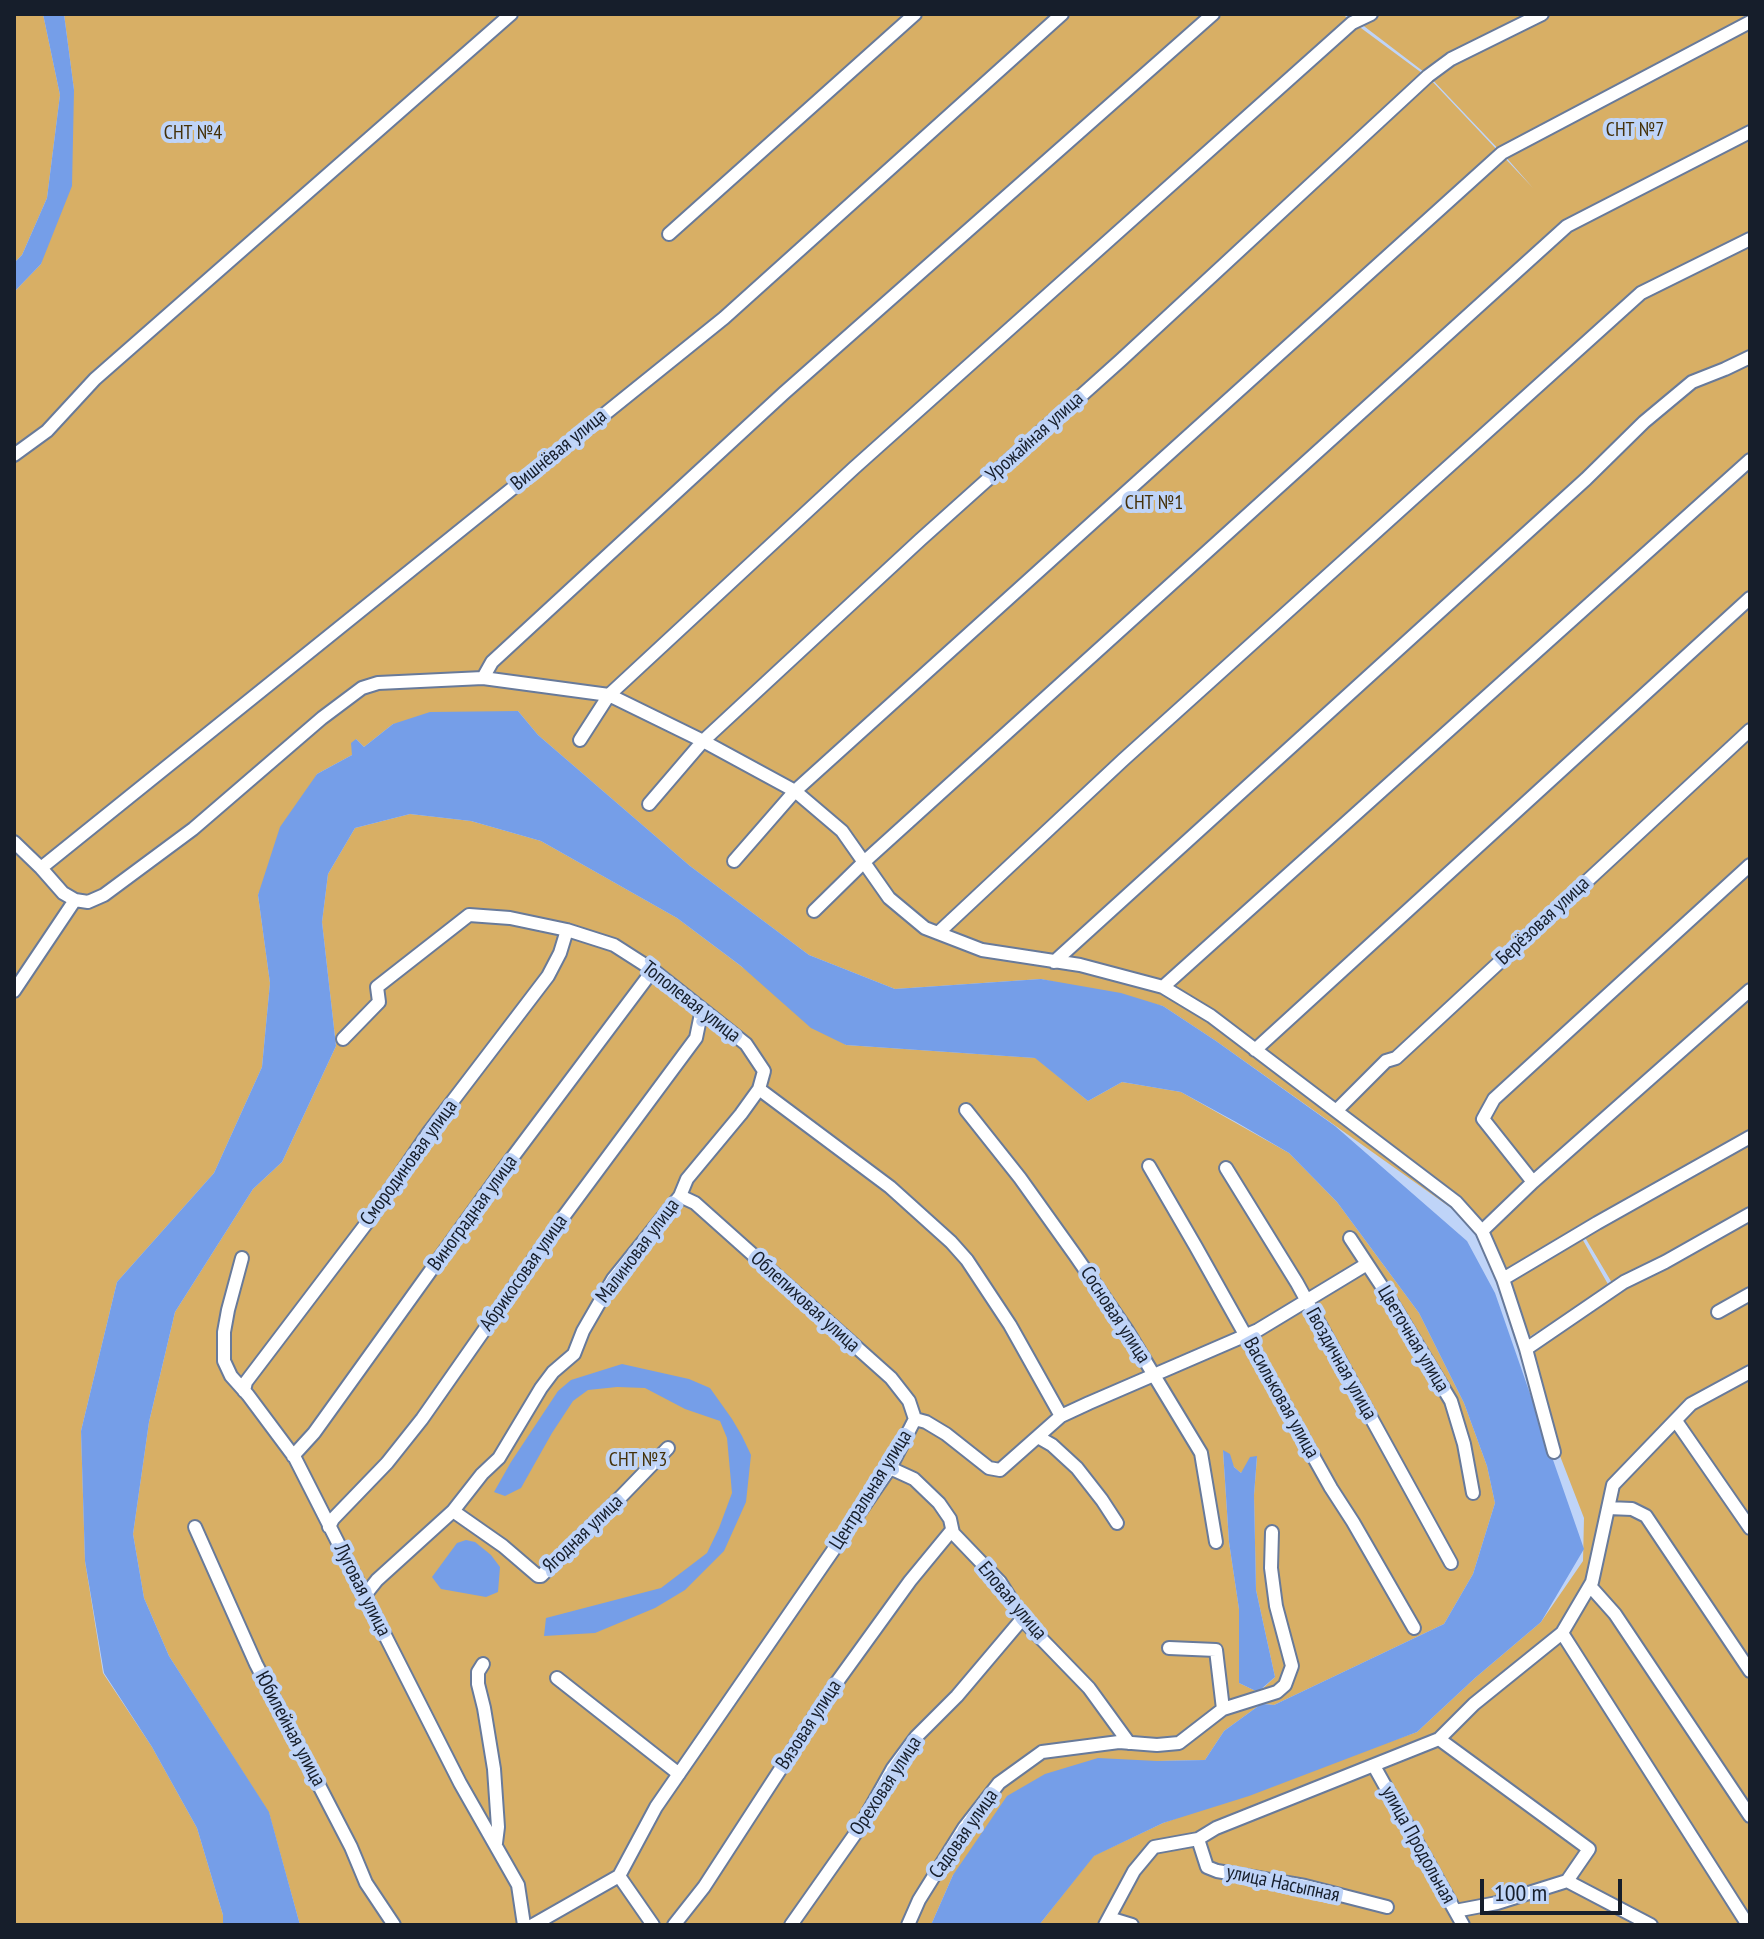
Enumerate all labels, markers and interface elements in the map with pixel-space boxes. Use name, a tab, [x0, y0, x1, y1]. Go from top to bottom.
park label: СНТ №7	[1606, 118, 1664, 142]
park label: СНТ №4	[164, 121, 222, 145]
street label: Урожайная улица	[981, 387, 1089, 487]
street label: Вишнёвая улица	[506, 404, 612, 496]
park label: СНТ №1	[1125, 491, 1183, 515]
street label: Берёзовая улица	[1491, 872, 1595, 970]
street label: Тополевая улица	[637, 956, 745, 1048]
street label: Смородиновая улица	[355, 1095, 463, 1231]
street label: Виноградная улица	[423, 1151, 523, 1275]
street label: Малиновая улица	[591, 1194, 685, 1308]
street label: Абрикосовая улица	[475, 1210, 573, 1336]
street label: Облепиховая улица	[745, 1247, 865, 1357]
street label: Сосновая улица	[1075, 1262, 1155, 1368]
street label: Цветочная улица	[1372, 1282, 1454, 1396]
street label: Гвоздичная улица	[1300, 1304, 1382, 1424]
street label: Васильковая улица	[1238, 1333, 1324, 1463]
street label: Центральная улица	[825, 1426, 917, 1554]
park label: СНТ №3	[609, 1448, 667, 1472]
street label: Ягодная улица	[538, 1490, 628, 1578]
street label: Луговая улица	[328, 1540, 396, 1640]
street label: Еловая улица	[972, 1557, 1052, 1645]
street label: Юбилейная улица	[250, 1667, 330, 1791]
street label: Вязовая улица	[771, 1676, 847, 1774]
street label: Ореховая улица	[845, 1732, 927, 1840]
street label: улица Продольная	[1376, 1782, 1460, 1908]
street label: Садовая улица	[924, 1785, 1004, 1883]
street label: улица Насыпная	[1224, 1860, 1342, 1908]
scale bar	[1484, 1863, 1626, 1913]
text: 100 m	[1494, 1877, 1547, 1908]

